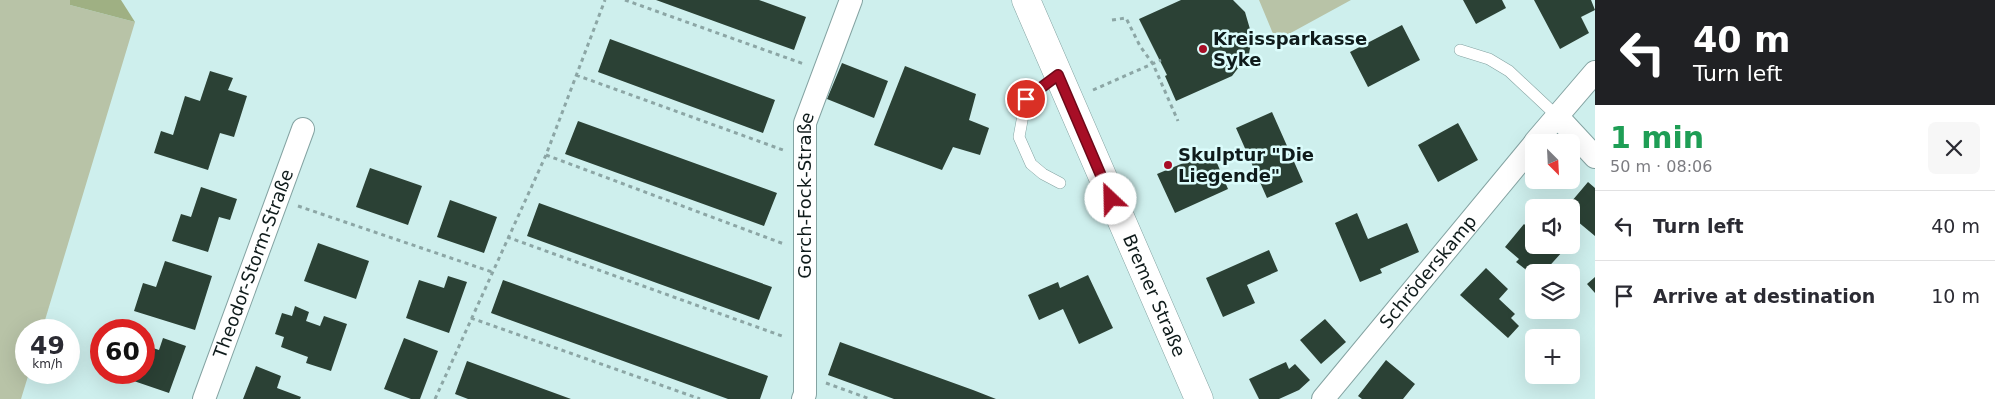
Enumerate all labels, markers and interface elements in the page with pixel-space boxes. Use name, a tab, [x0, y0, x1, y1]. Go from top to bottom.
icon: left	[1610, 20, 1675, 85]
text: 40 m	[1693, 20, 1790, 60]
place label: Kreissparkasse Syke	[1213, 28, 1367, 70]
marker: Kreissparkasse Syke	[1197, 43, 1209, 55]
text: Turn left	[1693, 61, 1782, 86]
pin	[1005, 78, 1047, 120]
icon: arrive	[1012, 85, 1040, 113]
street label: Gorch-Fock-Straße	[794, 109, 818, 279]
text: 1 min	[1610, 120, 1704, 155]
button: close	[1928, 122, 1980, 174]
north arrow	[1525, 134, 1580, 189]
map controls	[1525, 134, 1580, 384]
place label: Skulptur "Die Liegende"	[1178, 144, 1314, 186]
text: 50 m · 08:06	[1610, 157, 1712, 176]
marker: Skulptur "Die Liegende"	[1162, 159, 1174, 171]
street label: Theodor-Storm-Straße	[209, 166, 297, 362]
position arrow	[1084, 172, 1136, 224]
button: sound	[1525, 199, 1580, 254]
street label: Schröderskamp	[1375, 211, 1481, 332]
icon: left	[1610, 212, 1638, 240]
text: Turn left	[1653, 215, 1744, 237]
text: 40 m	[1931, 215, 1980, 237]
street label: Bremer Straße	[1119, 231, 1190, 360]
button: layers	[1525, 264, 1580, 319]
icon: arrive	[1610, 282, 1638, 310]
text: Arrive at destination	[1653, 285, 1875, 307]
text: 10 m	[1931, 285, 1980, 307]
speed limit sign: 60	[90, 319, 155, 384]
button: +	[1525, 329, 1580, 384]
text: 49	[30, 331, 65, 360]
text: km/h	[32, 357, 63, 371]

